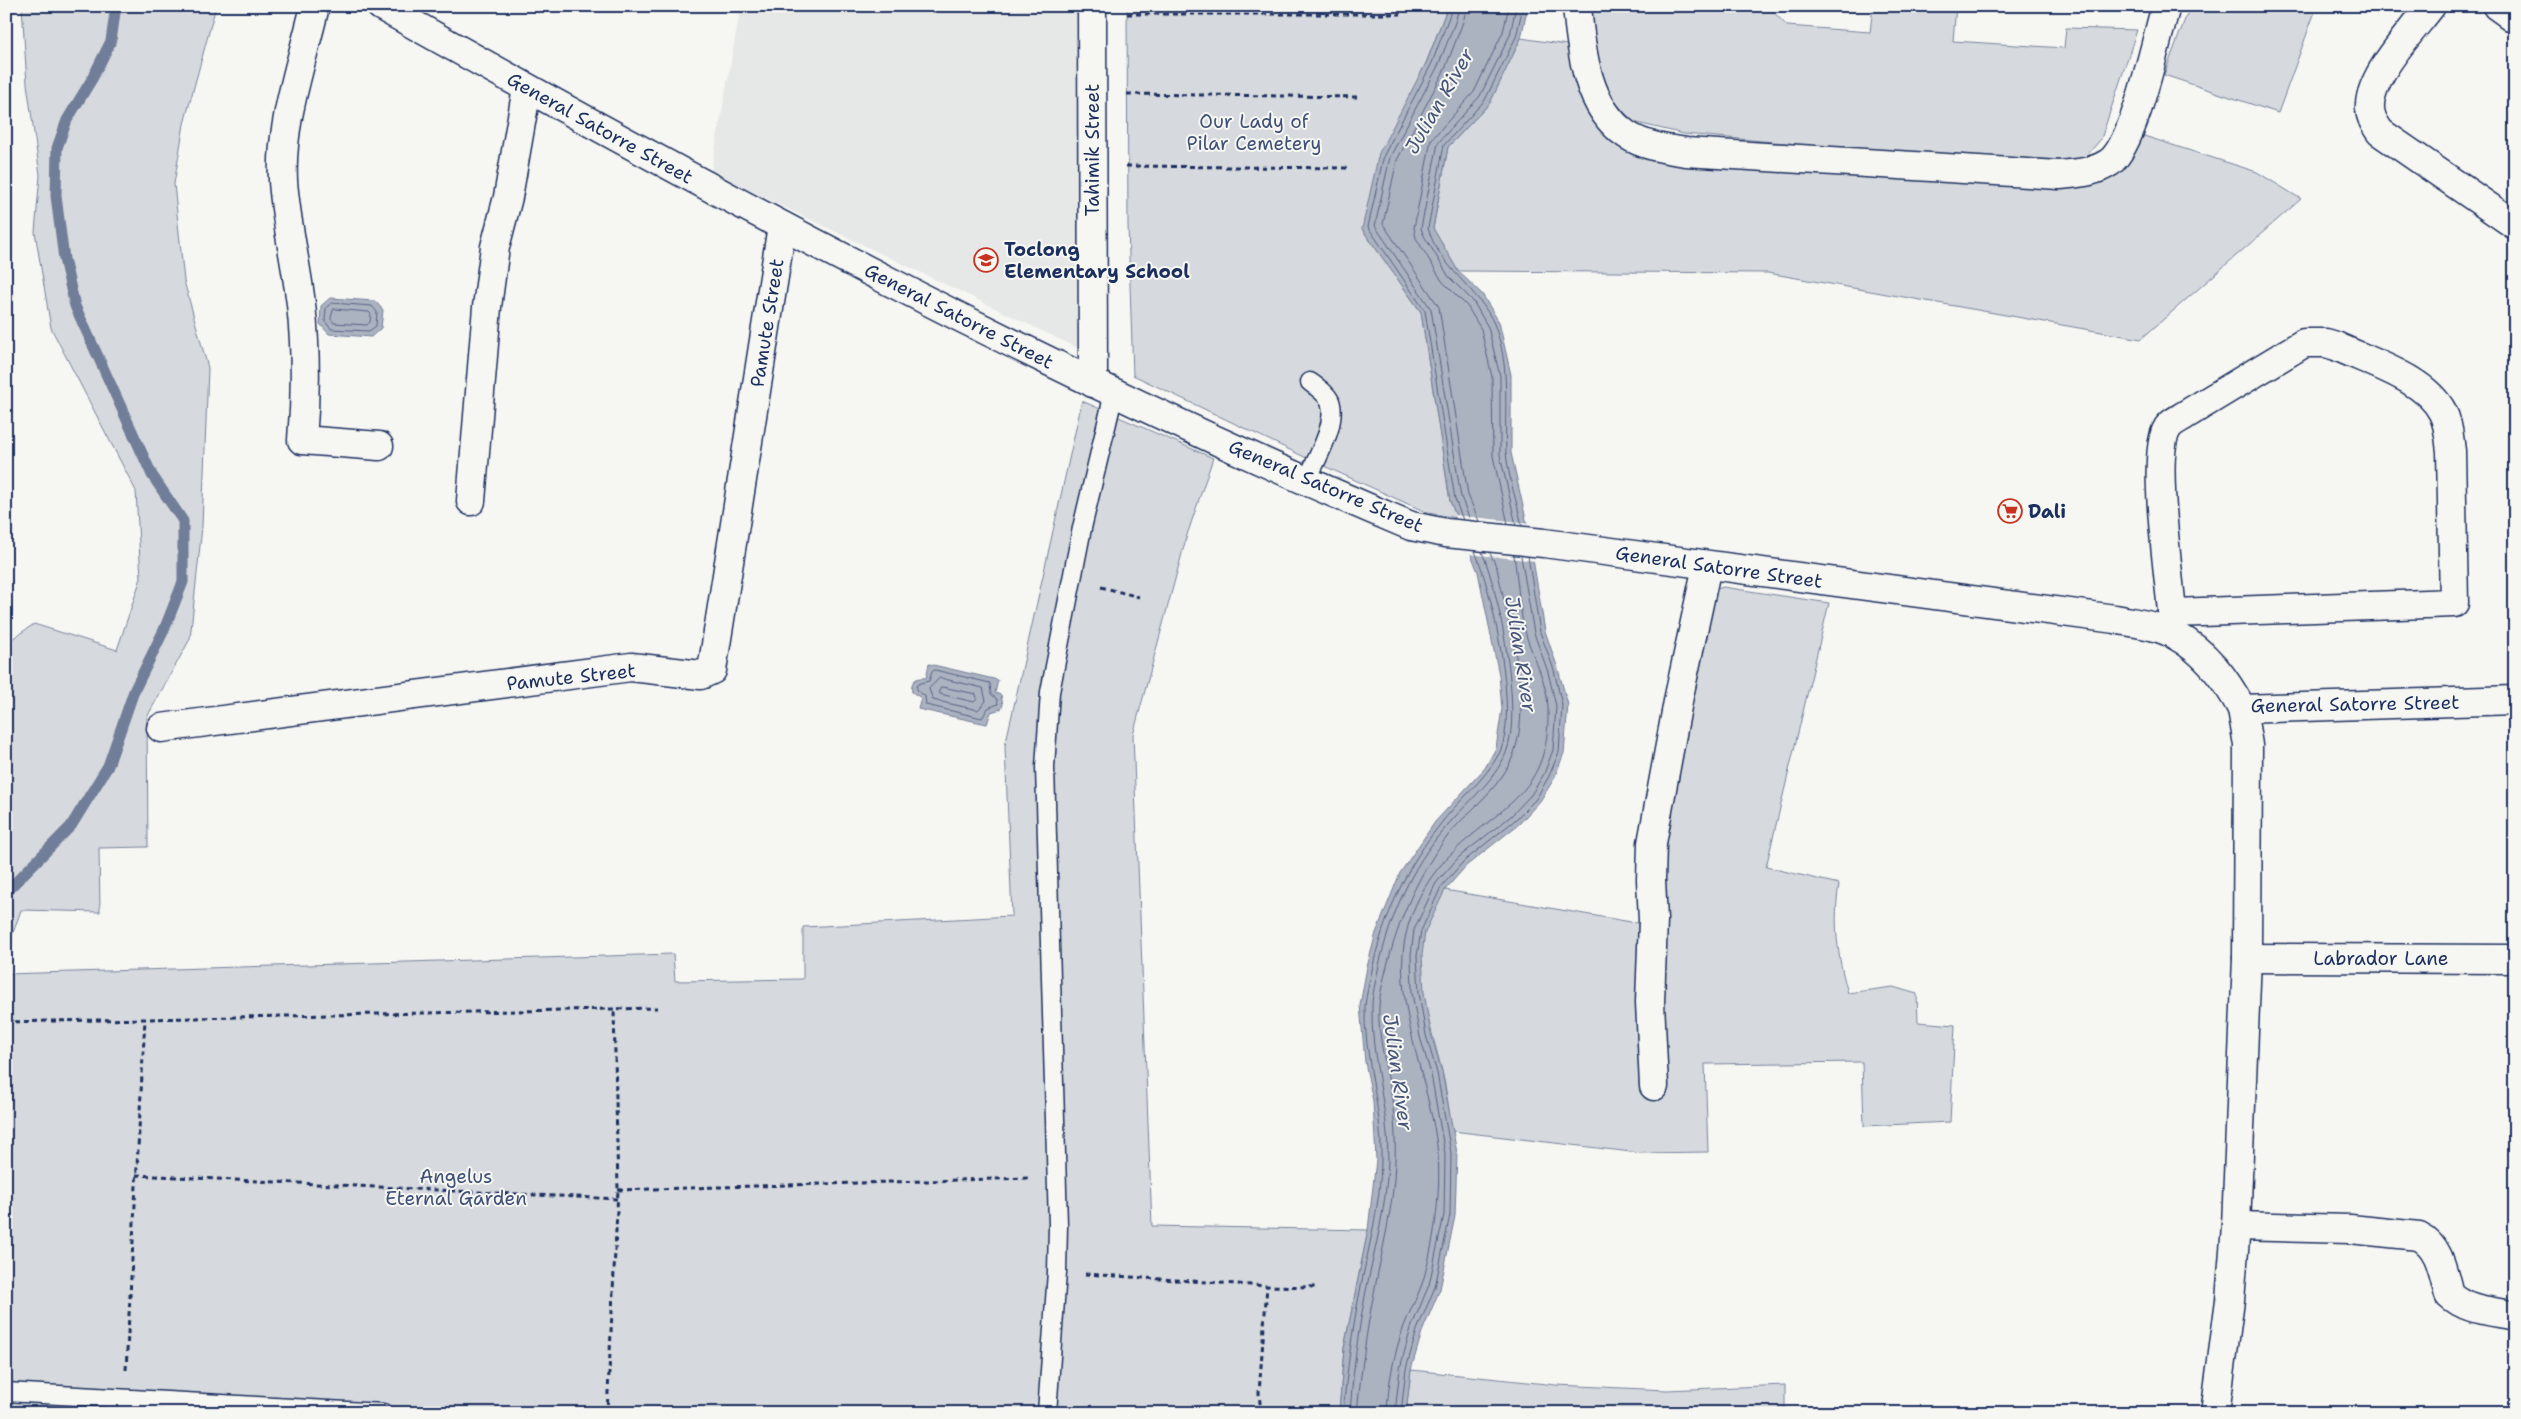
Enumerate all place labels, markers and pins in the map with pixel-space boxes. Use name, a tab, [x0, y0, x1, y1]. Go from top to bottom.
place label: Toclong Elementary School	[1004, 237, 1190, 284]
school or university icon: Toclong Elementary School	[973, 247, 999, 273]
supermarket icon: Dali	[1997, 498, 2023, 524]
place label: Dali	[2028, 499, 2066, 524]

